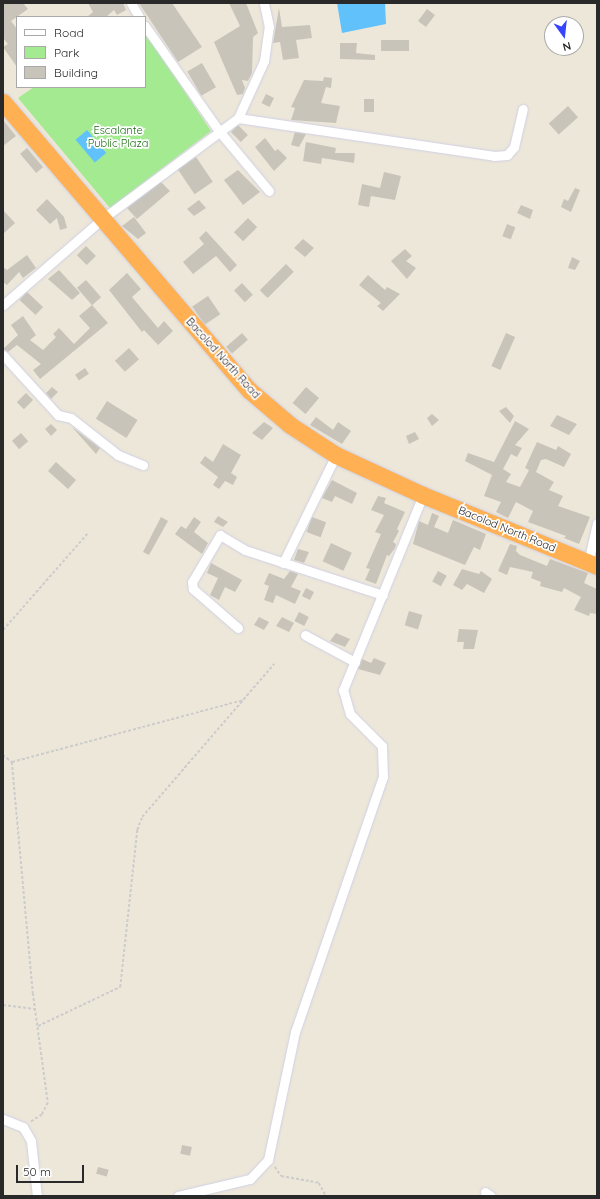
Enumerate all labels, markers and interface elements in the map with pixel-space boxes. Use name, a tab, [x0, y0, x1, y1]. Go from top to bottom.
legend	[16, 16, 146, 88]
north arrow	[544, 16, 584, 56]
text: Road	[54, 25, 84, 40]
text: N	[561, 39, 573, 54]
text: Park	[54, 45, 79, 60]
text: Building	[54, 65, 98, 80]
park label: Escalante Public Plaza	[88, 124, 148, 150]
street label: Bacolod North Road	[183, 315, 263, 401]
street label: Bacolod North Road	[456, 503, 558, 555]
scale bar	[18, 1157, 86, 1183]
text: 50 m	[23, 1164, 51, 1179]

